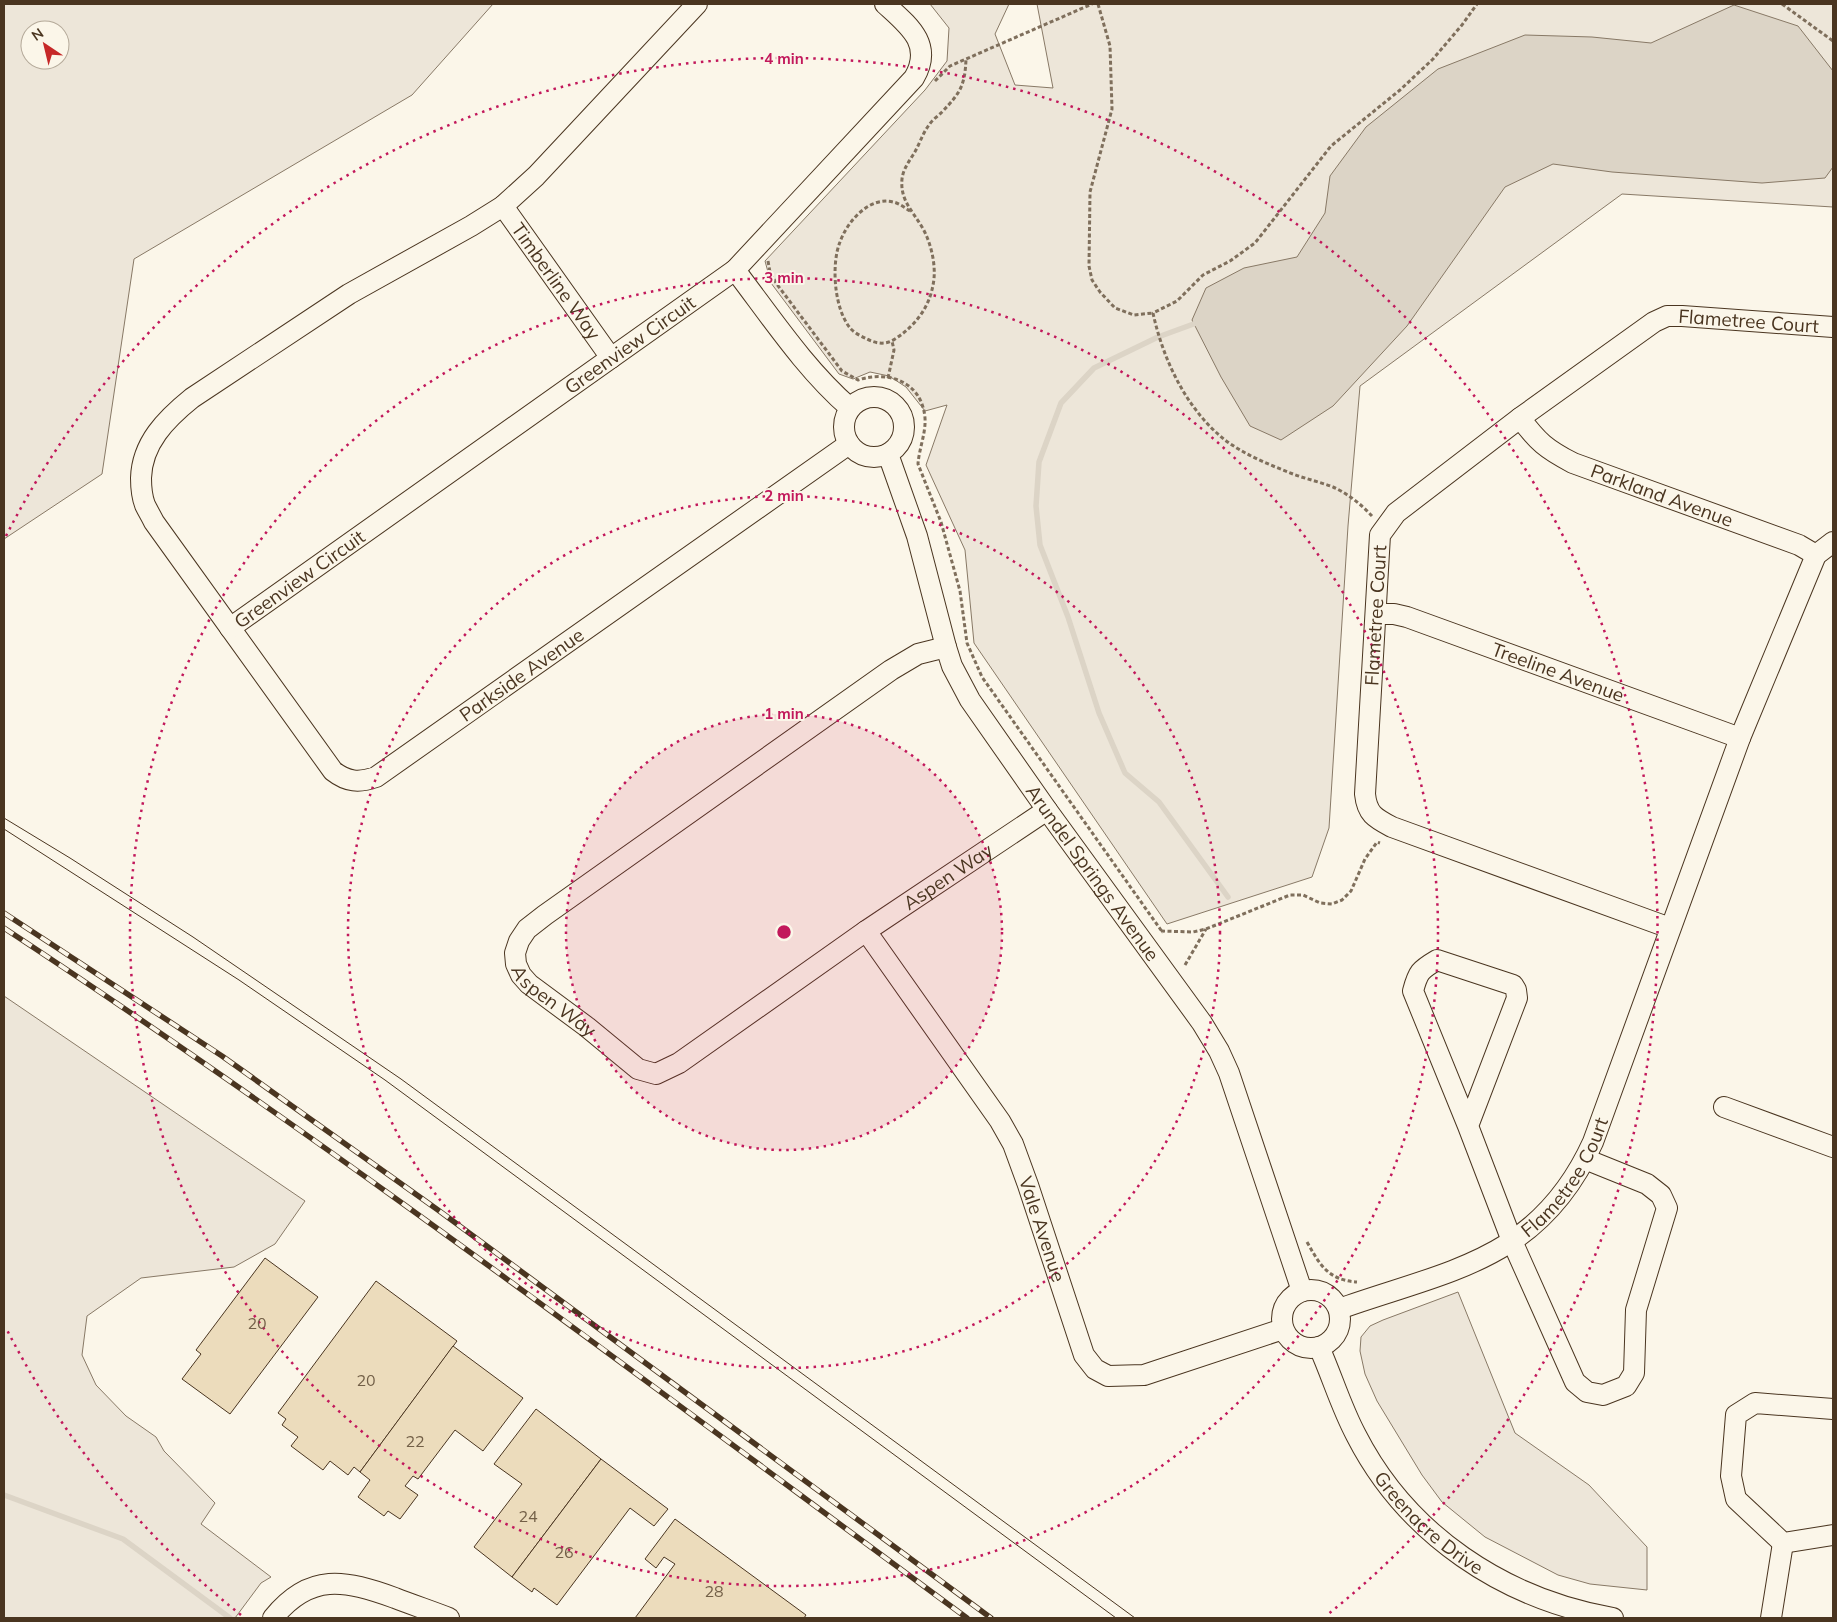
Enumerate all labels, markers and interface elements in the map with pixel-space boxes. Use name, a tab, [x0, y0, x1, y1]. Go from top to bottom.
north arrow	[20, 20, 70, 70]
text: N	[28, 24, 47, 45]
text: 4 min	[764, 49, 804, 68]
street label: Timberline Way	[506, 218, 606, 344]
text: 3 min	[764, 268, 804, 287]
street label: Greenview Circuit	[560, 290, 700, 399]
street label: Flametree Court	[1678, 304, 1820, 338]
street label: Parkland Avenue	[1587, 458, 1736, 532]
text: 2 min	[764, 486, 804, 505]
street label: Greenview Circuit	[229, 524, 370, 633]
street label: Flametree Court	[1359, 544, 1391, 686]
street label: Parkside Avenue	[455, 623, 588, 727]
street label: Treeline Avenue	[1488, 637, 1628, 707]
text: 1 min	[764, 704, 804, 723]
street label: Arundel Springs Avenue	[1021, 780, 1165, 966]
street label: Aspen Way	[898, 838, 997, 915]
centre of rings	[775, 923, 793, 941]
street label: Aspen Way	[506, 961, 601, 1042]
street label: Flametree Court	[1516, 1114, 1613, 1242]
street label: Vale Avenue	[1014, 1173, 1071, 1285]
house number: 20	[247, 1313, 267, 1333]
house number: 20	[356, 1370, 376, 1390]
house number: 22	[405, 1431, 425, 1451]
street label: Greenacre Drive	[1369, 1466, 1488, 1579]
house number: 24	[518, 1506, 538, 1526]
house number: 26	[554, 1542, 574, 1562]
house number: 28	[704, 1581, 724, 1601]

